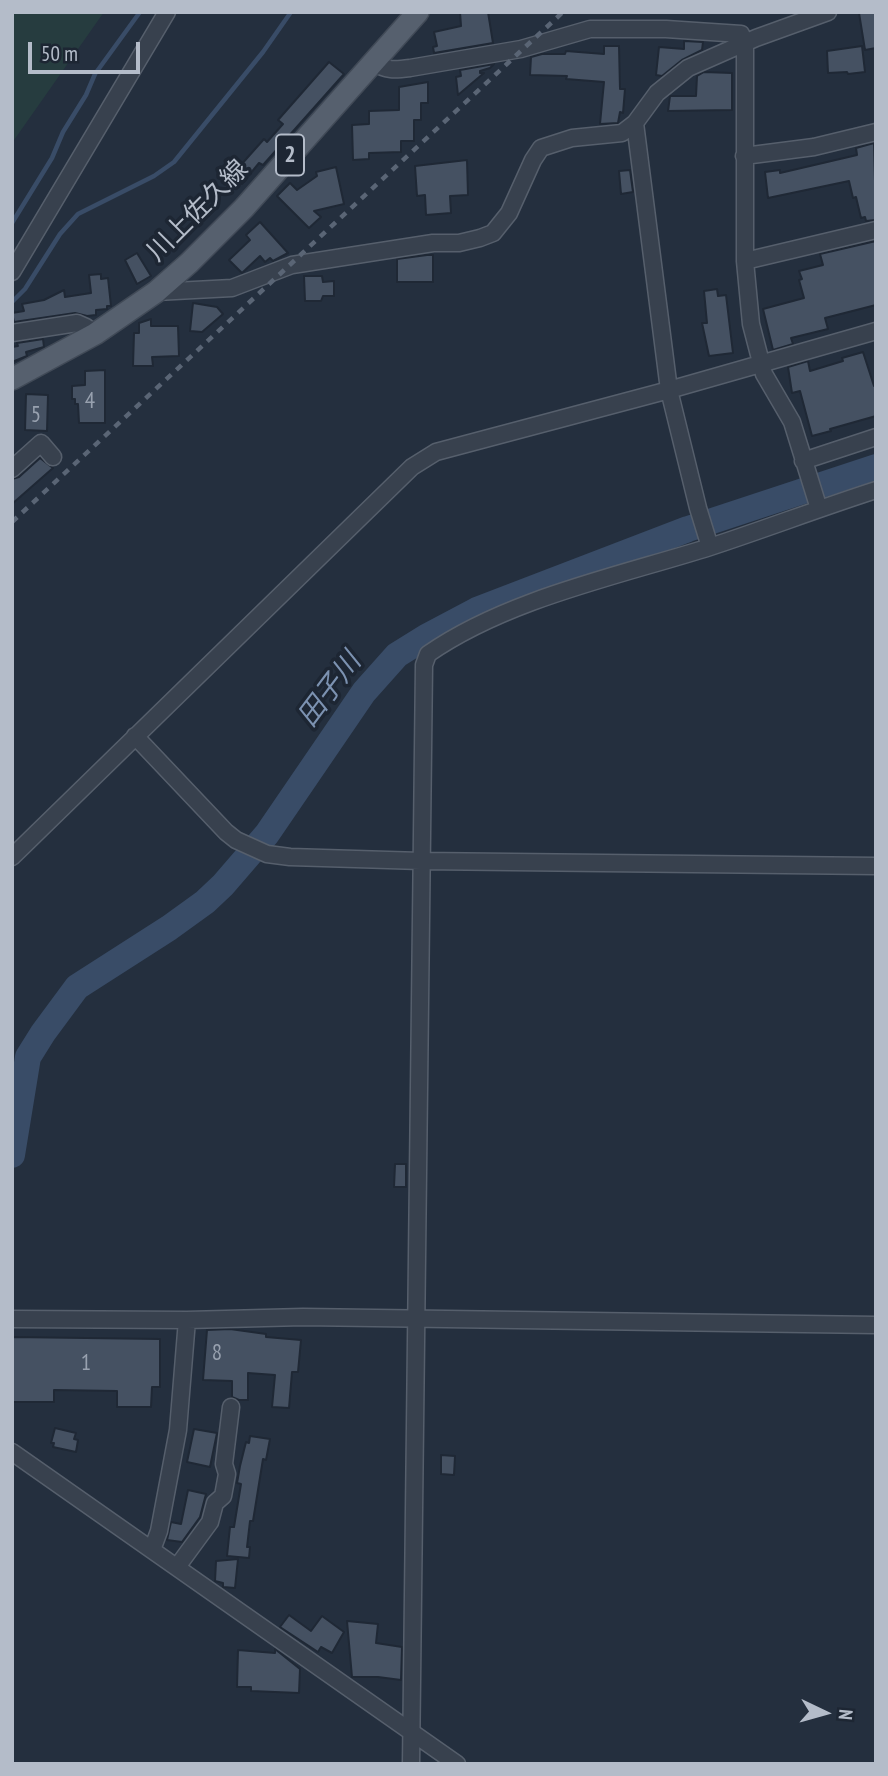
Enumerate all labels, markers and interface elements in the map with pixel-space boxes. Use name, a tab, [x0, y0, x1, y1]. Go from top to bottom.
scale bar	[32, 28, 144, 72]
text: 50 m	[41, 40, 78, 67]
road number: 2	[276, 134, 304, 176]
street label: 川上佐久線	[141, 154, 255, 268]
house number: 4	[85, 387, 95, 415]
house number: 5	[31, 401, 41, 429]
water label: 田子川	[291, 646, 369, 734]
house number: 8	[212, 1339, 222, 1367]
house number: 1	[81, 1349, 91, 1377]
north arrow	[790, 1678, 860, 1748]
text: N	[834, 1709, 858, 1721]

